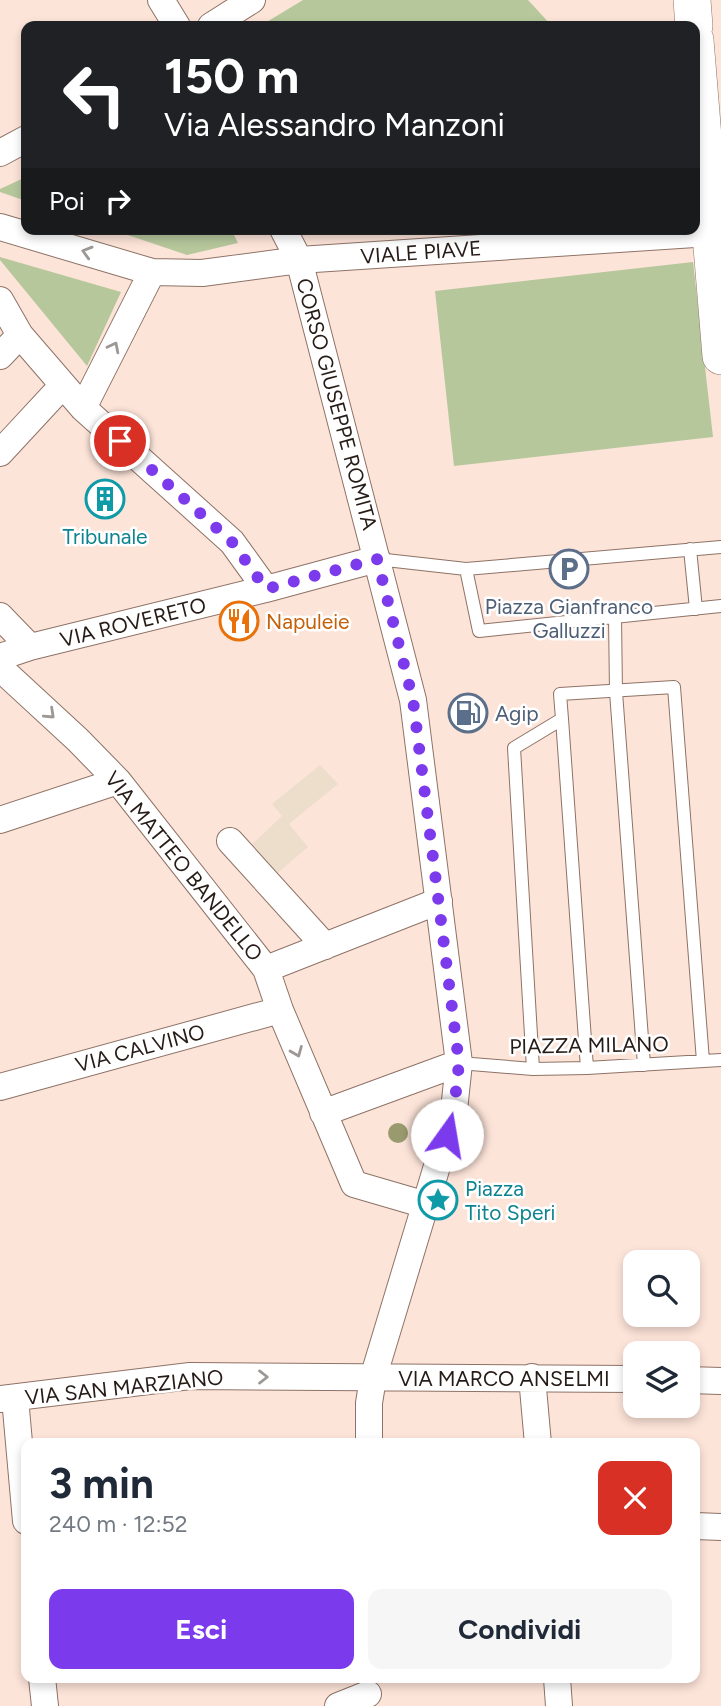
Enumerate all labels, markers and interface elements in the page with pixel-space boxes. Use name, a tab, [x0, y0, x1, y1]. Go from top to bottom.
text: 150 m	[164, 46, 299, 105]
icon: left	[49, 49, 140, 140]
text: Via Alessandro Manzoni	[164, 106, 505, 144]
icon: right	[99, 182, 137, 220]
text: Poi	[49, 185, 85, 217]
street label: VIALE PIAVE	[360, 235, 482, 269]
one-way arrow	[81, 246, 93, 261]
street label: CORSO GIUSEPPE ROMITA	[291, 275, 383, 533]
one-way arrow	[106, 342, 120, 354]
pin	[90, 411, 150, 471]
icon: arrive	[101, 422, 139, 460]
building icon: Tribunale	[84, 478, 126, 520]
place label: Tribunale	[62, 524, 148, 549]
parking icon: Piazza Gianfranco Galluzzi	[548, 548, 590, 590]
street label: VIA ROVERETO	[58, 592, 208, 652]
place label: Piazza Gianfranco Galluzzi	[485, 594, 653, 643]
restaurant icon: Napuleie	[218, 600, 260, 642]
place label: Napuleie	[266, 609, 350, 634]
fuel station icon: Agip	[447, 692, 489, 734]
place label: Agip	[495, 701, 539, 726]
one-way arrow	[42, 706, 55, 719]
street label: VIA MATTEO BANDELLO	[100, 766, 268, 966]
street label: VIA CALVINO	[73, 1019, 207, 1077]
street label: PIAZZA MILANO	[509, 1031, 669, 1059]
one-way arrow	[289, 1045, 303, 1057]
position arrow	[410, 1098, 484, 1172]
place label: Piazza Tito Speri	[465, 1176, 555, 1225]
place icon: Piazza Tito Speri	[417, 1179, 459, 1221]
map controls	[623, 1250, 700, 1418]
button: search	[623, 1250, 700, 1327]
button: layers	[623, 1341, 700, 1418]
street label: VIA SAN MARZIANO	[24, 1364, 224, 1410]
street label: VIA MARCO ANSELMI	[398, 1366, 610, 1391]
one-way arrow	[258, 1369, 269, 1385]
text: 3 min	[49, 1458, 154, 1509]
button: close	[598, 1461, 672, 1535]
text: 240 m · 12:52	[49, 1510, 188, 1538]
button: Esci	[49, 1589, 354, 1669]
button: Condividi	[368, 1589, 672, 1669]

